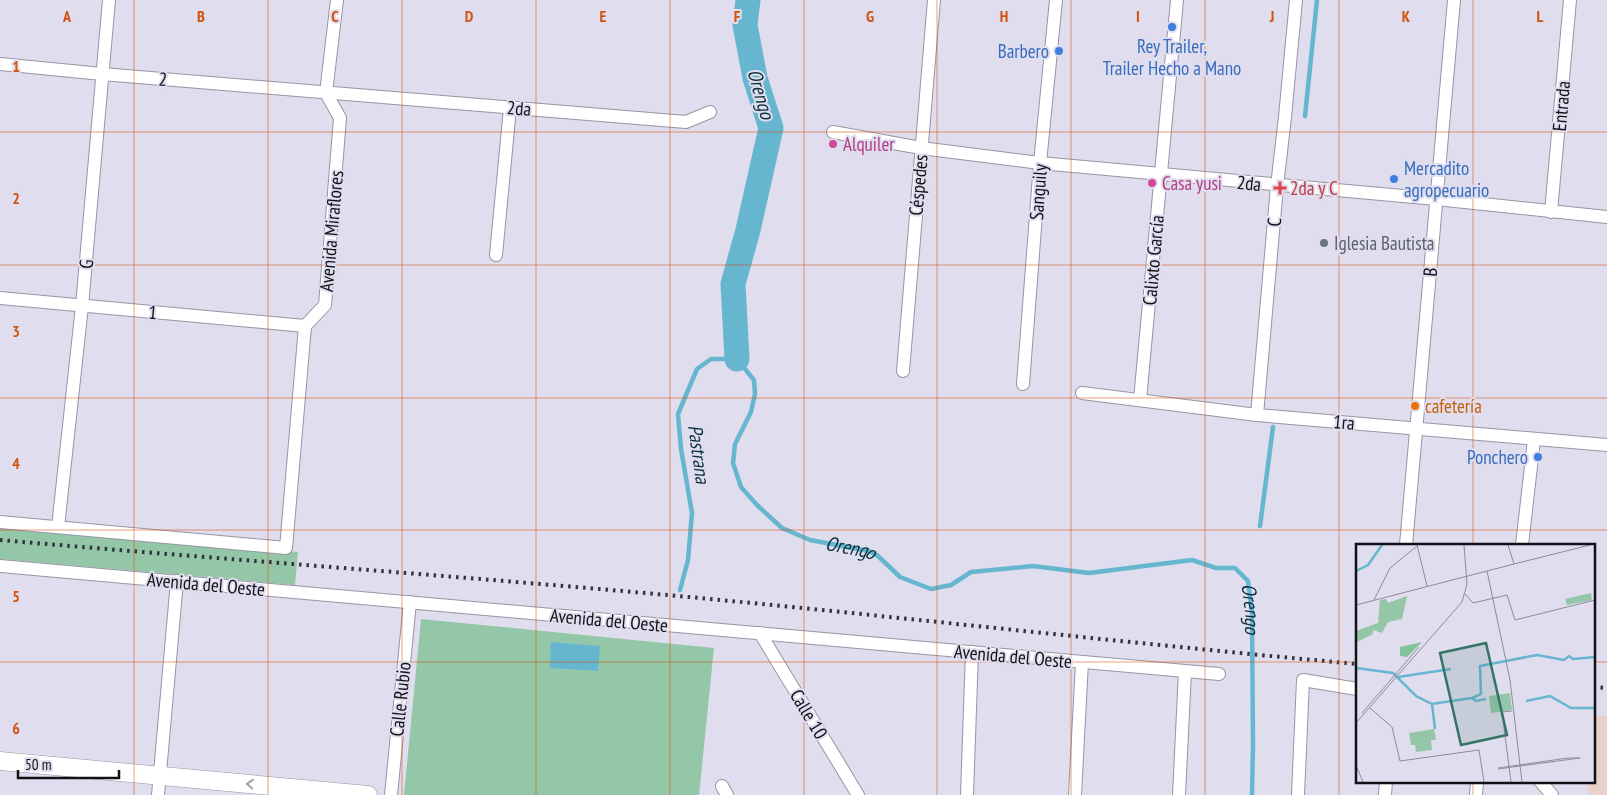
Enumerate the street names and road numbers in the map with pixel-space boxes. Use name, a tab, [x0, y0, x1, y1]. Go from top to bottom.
street label: 2	[158, 67, 168, 91]
street label: Entrada	[1547, 80, 1575, 132]
street label: 2da	[506, 95, 532, 121]
street label: Céspedes	[903, 154, 933, 216]
street label: Sanguily	[1024, 162, 1052, 221]
street label: Avenida Miraflores	[314, 169, 348, 293]
street label: 2da	[1236, 170, 1262, 196]
street label: Calixto García	[1137, 214, 1169, 306]
street label: C	[1262, 216, 1286, 227]
street label: G	[74, 258, 98, 270]
street label: B	[1418, 266, 1442, 278]
street label: 1	[148, 300, 158, 324]
street label: 1ra	[1332, 409, 1356, 435]
street label: Avenida del Oeste	[146, 567, 266, 601]
street label: Avenida del Oeste	[549, 603, 669, 637]
street label: Avenida del Oeste	[953, 639, 1073, 673]
street label: Calle Rubio	[384, 661, 416, 737]
street label: Calle 10	[785, 685, 833, 743]

